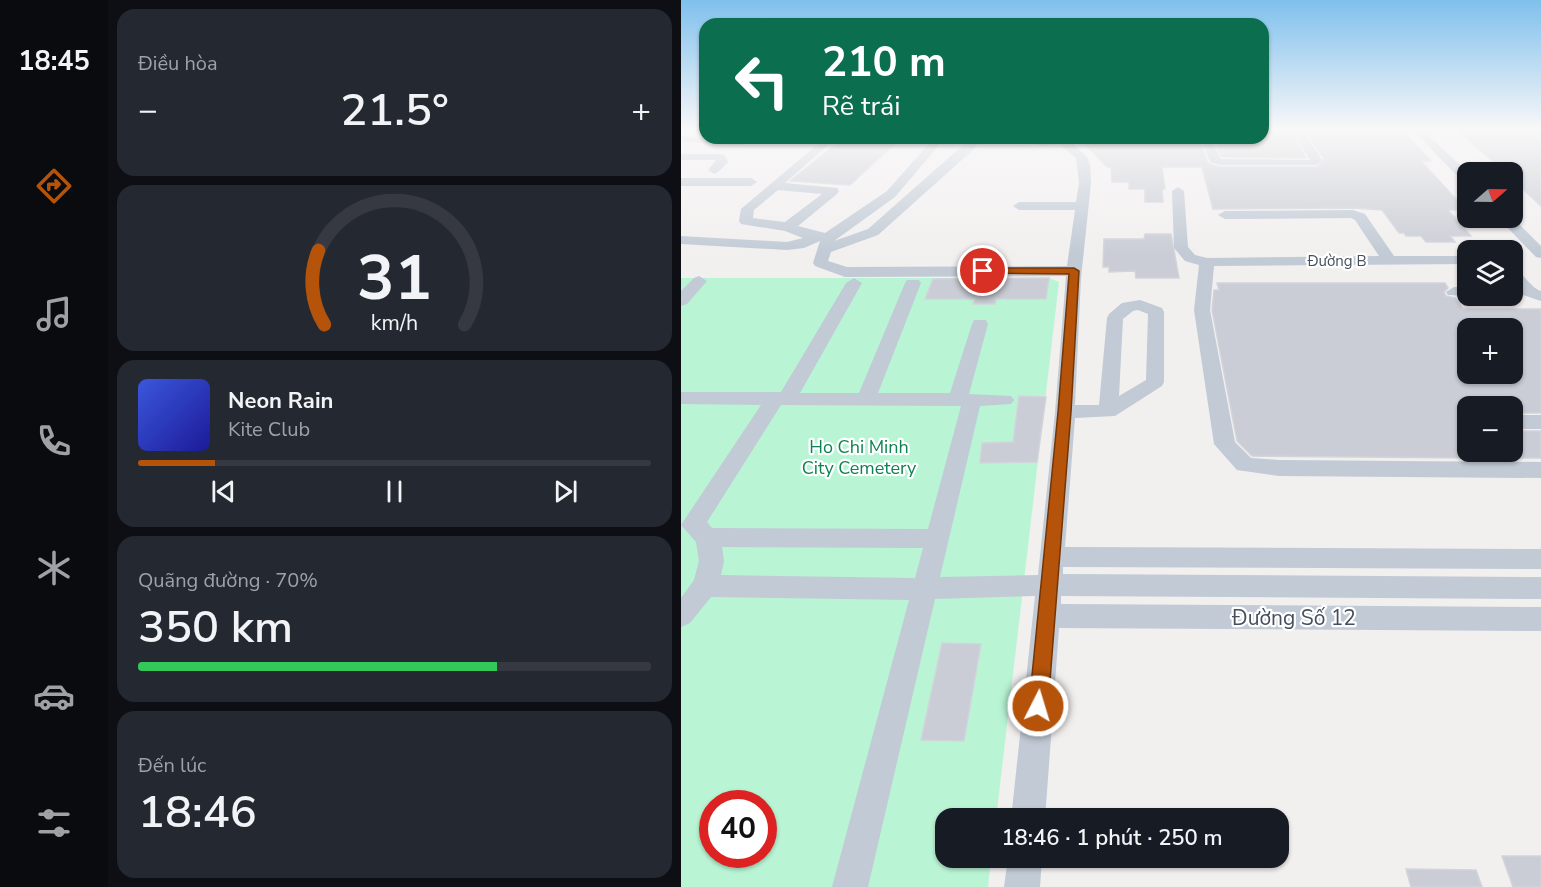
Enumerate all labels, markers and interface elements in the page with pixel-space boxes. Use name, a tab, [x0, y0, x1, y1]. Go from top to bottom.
text: 210 m	[822, 34, 946, 91]
icon: left	[723, 42, 801, 120]
text: 18:45	[18, 43, 90, 80]
text: Điều hòa	[138, 50, 218, 77]
text: 21.5°	[340, 80, 449, 141]
text: −	[138, 88, 158, 133]
text: +	[631, 88, 651, 133]
text: Rẽ trái	[822, 88, 901, 125]
north arrow	[1457, 162, 1523, 228]
map controls	[1457, 162, 1523, 462]
icon: directions	[33, 165, 75, 207]
text: 31	[357, 236, 432, 321]
button: layers	[1457, 240, 1523, 306]
pin	[957, 245, 1008, 296]
street label: Đường B	[1306, 251, 1367, 271]
icon: arrive	[966, 254, 999, 287]
icon: music	[33, 293, 75, 335]
text: km/h	[371, 308, 418, 338]
button: +	[1457, 318, 1523, 384]
text: Neon Rain	[228, 386, 333, 416]
button: −	[1457, 396, 1523, 462]
text: Kite Club	[228, 416, 310, 443]
icon: phone	[33, 420, 75, 462]
park label: Ho Chi Minh City Cemetery	[802, 435, 917, 480]
icon: previous	[207, 475, 240, 508]
icon: pause	[378, 475, 411, 508]
icon: next	[549, 475, 582, 508]
icon: climate	[33, 547, 75, 589]
text: Quãng đường · 70%	[138, 567, 318, 594]
text: 350 km	[138, 597, 293, 658]
street label: Đường Số 12	[1231, 604, 1356, 632]
position arrow	[1006, 674, 1070, 738]
icon: car	[33, 675, 75, 717]
text: Đến lúc	[138, 752, 206, 779]
text: 18:46	[138, 782, 257, 843]
speed limit sign: 40	[699, 790, 777, 868]
icon: filters	[33, 802, 75, 844]
text: 18:46 · 1 phút · 250 m	[1001, 823, 1223, 853]

